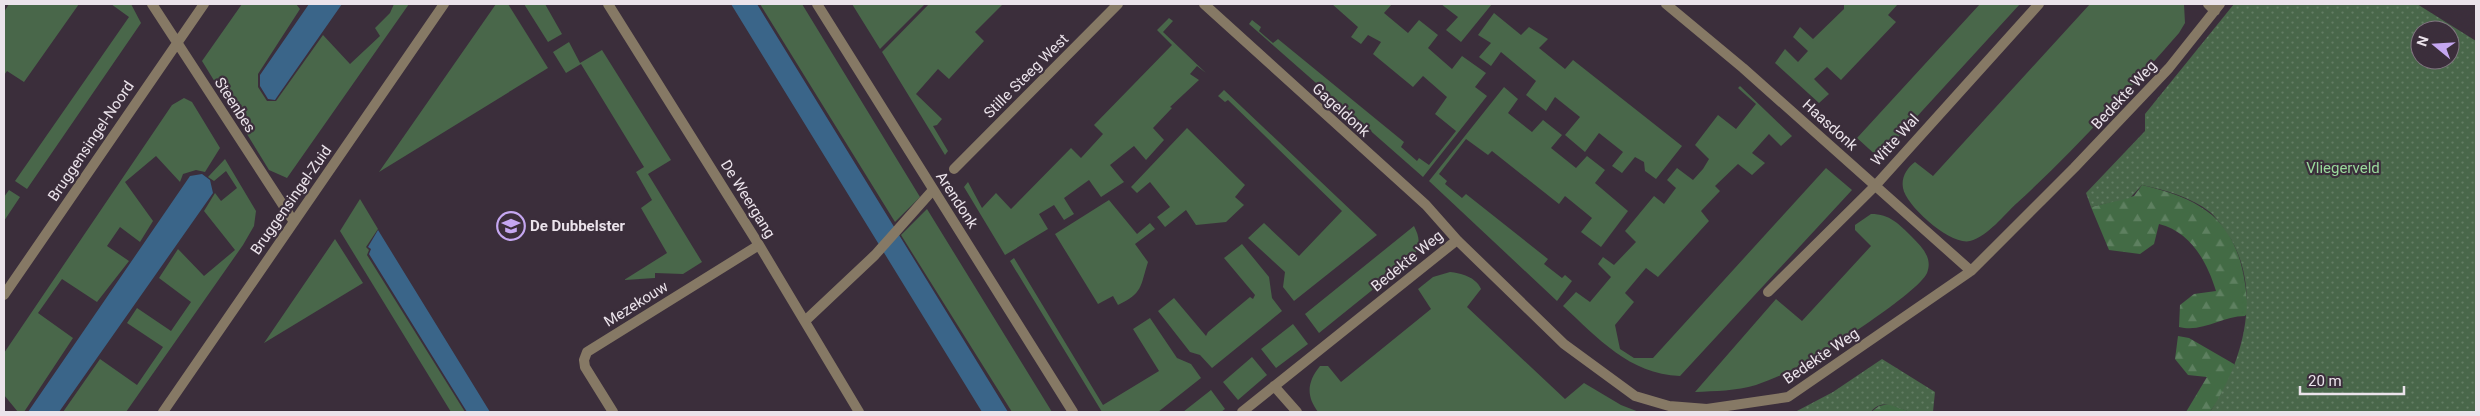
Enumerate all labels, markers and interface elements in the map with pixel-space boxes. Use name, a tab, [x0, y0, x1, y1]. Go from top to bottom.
north arrow	[2410, 20, 2460, 70]
street label: Stille Steeg West	[980, 30, 1072, 122]
text: N	[2413, 34, 2432, 48]
street label: Bedekte Weg	[2088, 57, 2160, 133]
street label: Steenbes	[211, 74, 259, 136]
street label: Bruggensingel-Noord	[44, 78, 138, 204]
street label: Gageldonk	[1308, 79, 1374, 141]
street label: Haasdonk	[1799, 96, 1861, 155]
street label: Witte Wal	[1867, 110, 1923, 170]
street label: Bruggensingel-Zuid	[247, 142, 335, 258]
street label: De Weergang	[717, 157, 779, 241]
park label: Vliegerveld	[2306, 159, 2380, 177]
street label: Arendonk	[932, 168, 982, 232]
school or university icon: De Dubbelster	[496, 211, 526, 241]
place label: De Dubbelster	[530, 217, 626, 235]
street label: Bedekte Weg	[1367, 227, 1447, 295]
street label: Mezekouw	[601, 277, 671, 331]
street label: Bedekte Weg	[1780, 324, 1862, 388]
scale bar	[2300, 364, 2404, 396]
text: 20 m	[2308, 372, 2342, 390]

